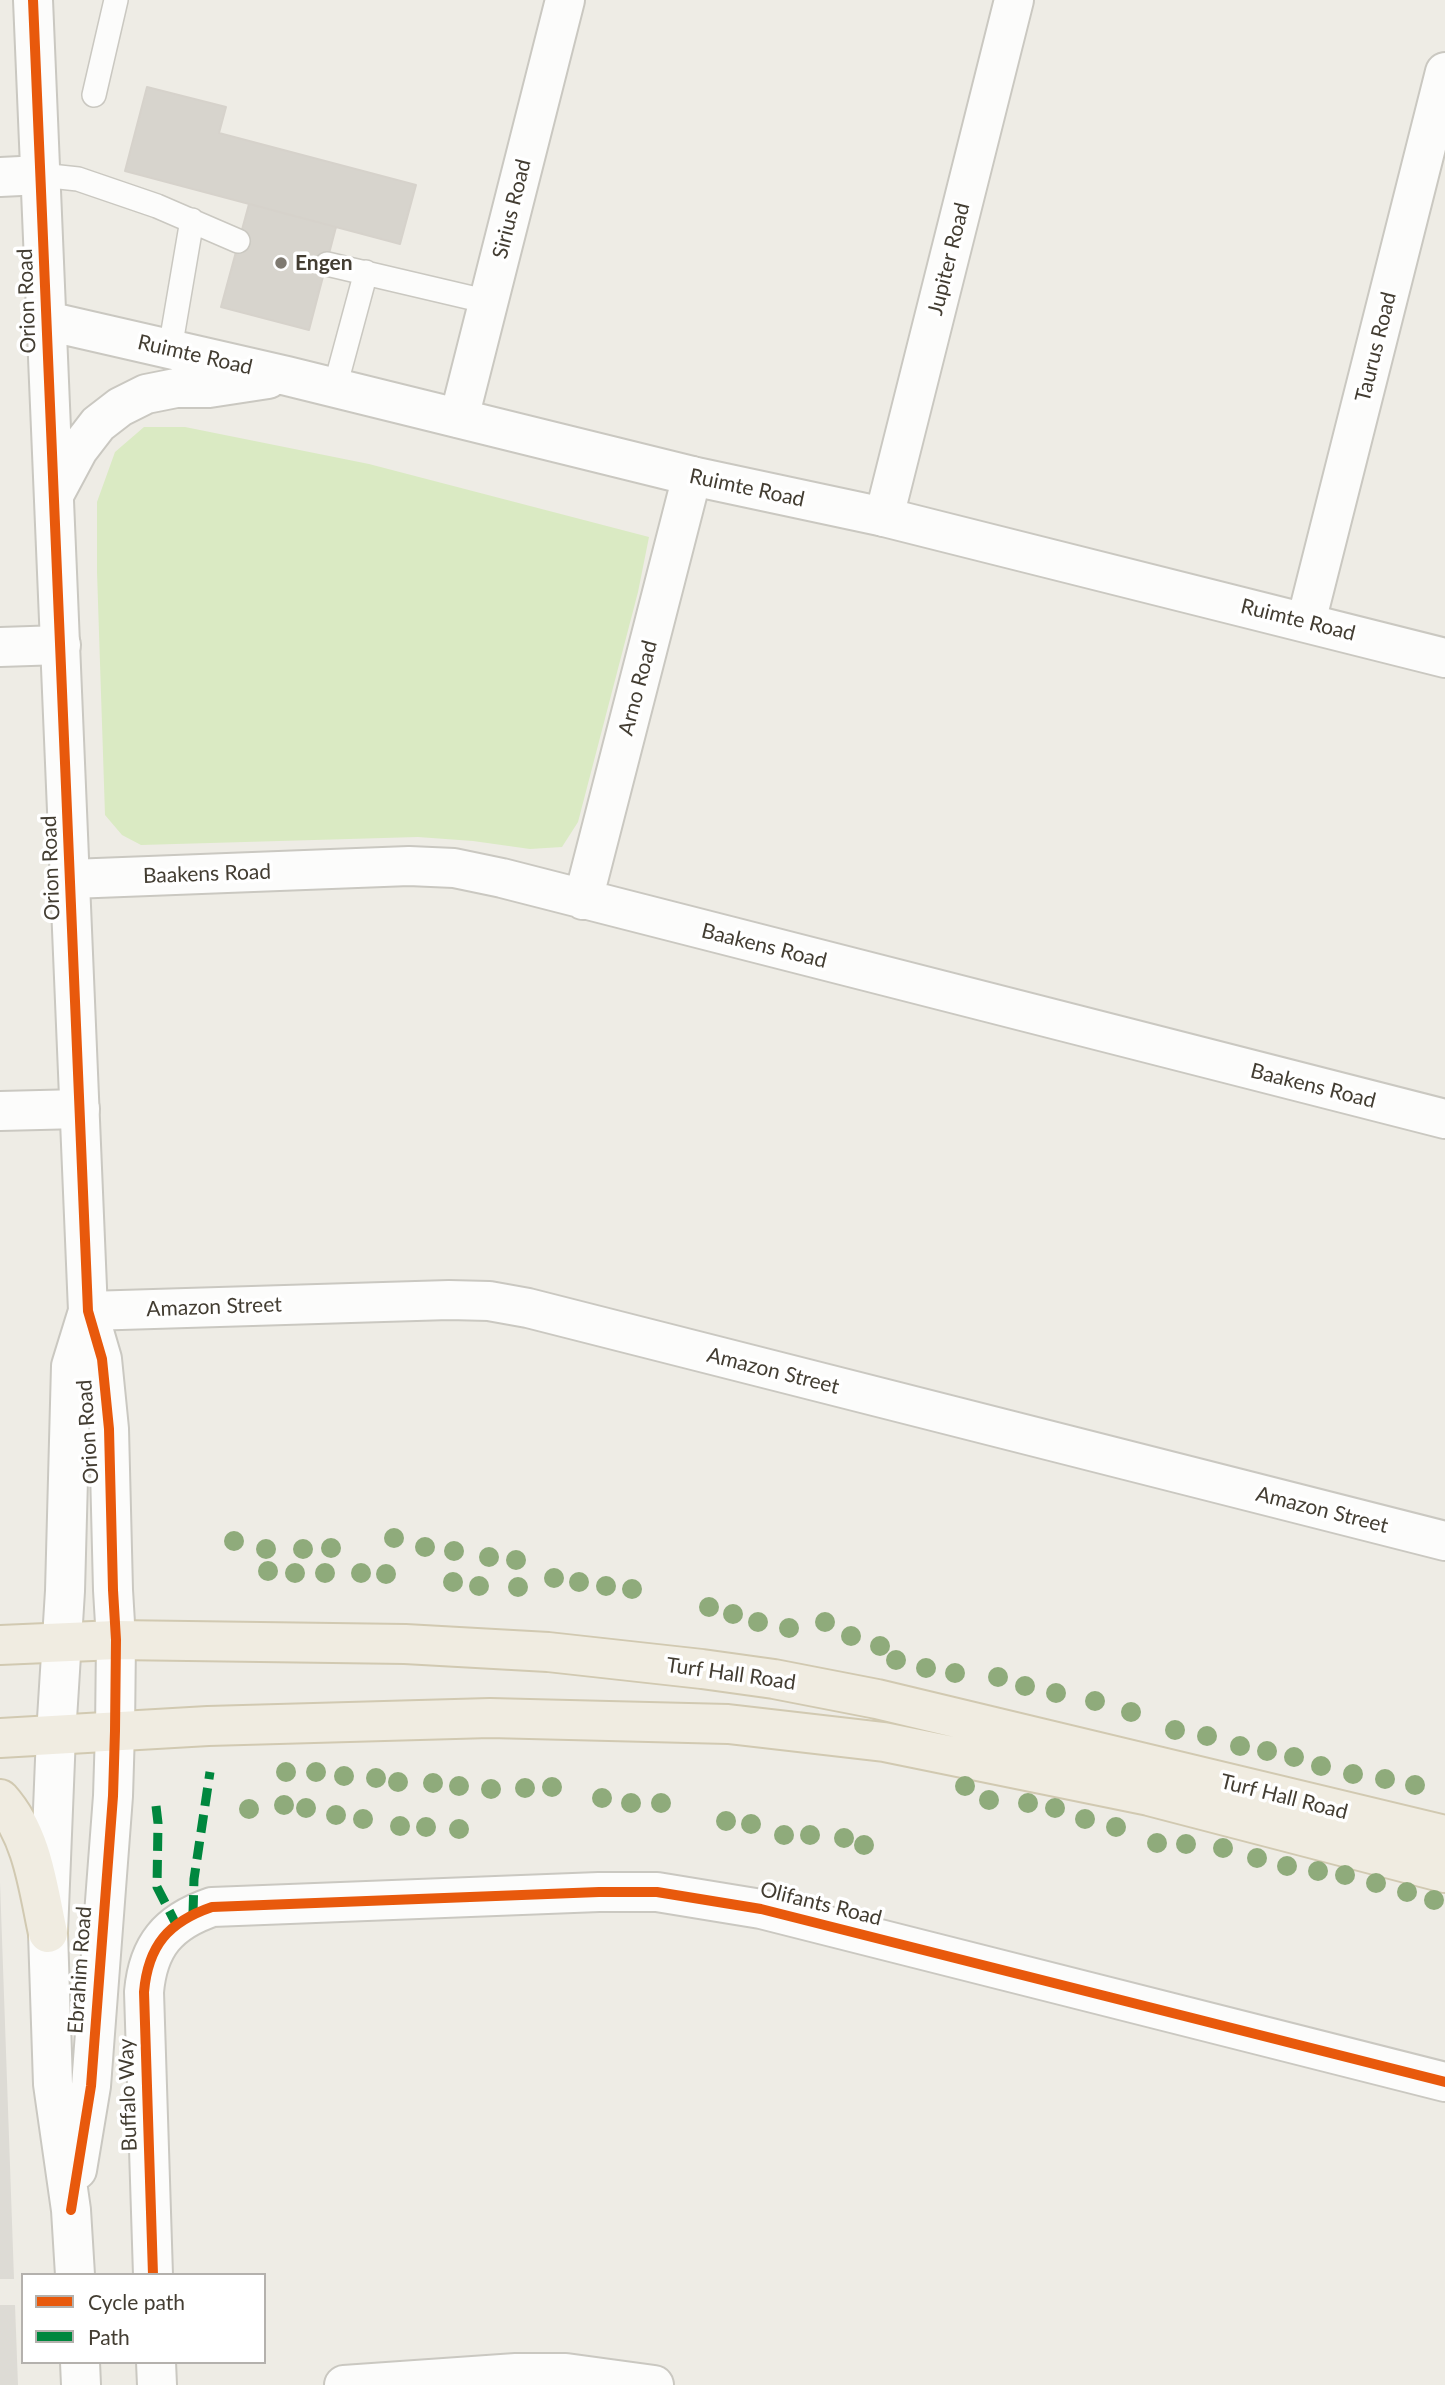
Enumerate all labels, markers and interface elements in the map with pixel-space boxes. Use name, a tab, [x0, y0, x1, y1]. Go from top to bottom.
street label: Sirius Road	[487, 157, 537, 261]
street label: Jupiter Road	[923, 200, 975, 318]
street label: Orion Road	[13, 248, 41, 354]
place label: Engen	[295, 250, 353, 276]
marker: Engen	[273, 255, 289, 271]
street label: Taurus Road	[1350, 289, 1402, 405]
street label: Ruimte Road	[135, 330, 255, 380]
street label: Ruimte Road	[687, 464, 807, 512]
street label: Ruimte Road	[1238, 594, 1358, 646]
street label: Arno Road	[613, 638, 663, 738]
street label: Orion Road	[37, 815, 65, 921]
street label: Baakens Road	[142, 859, 272, 889]
street label: Baakens Road	[699, 918, 829, 974]
street label: Baakens Road	[1248, 1058, 1378, 1114]
street label: Amazon Street	[146, 1292, 282, 1322]
street label: Amazon Street	[704, 1342, 842, 1400]
street label: Orion Road	[72, 1379, 104, 1485]
street label: Amazon Street	[1253, 1481, 1391, 1539]
street label: Turf Hall Road	[665, 1652, 797, 1696]
street label: Turf Hall Road	[1218, 1769, 1350, 1825]
street label: Olifants Road	[758, 1877, 884, 1931]
street label: Ebrahim Road	[63, 1905, 97, 2035]
street label: Buffalo Way	[113, 2038, 143, 2152]
legend	[21, 2273, 266, 2364]
text: Cycle path	[88, 2289, 185, 2314]
text: Path	[88, 2324, 130, 2349]

